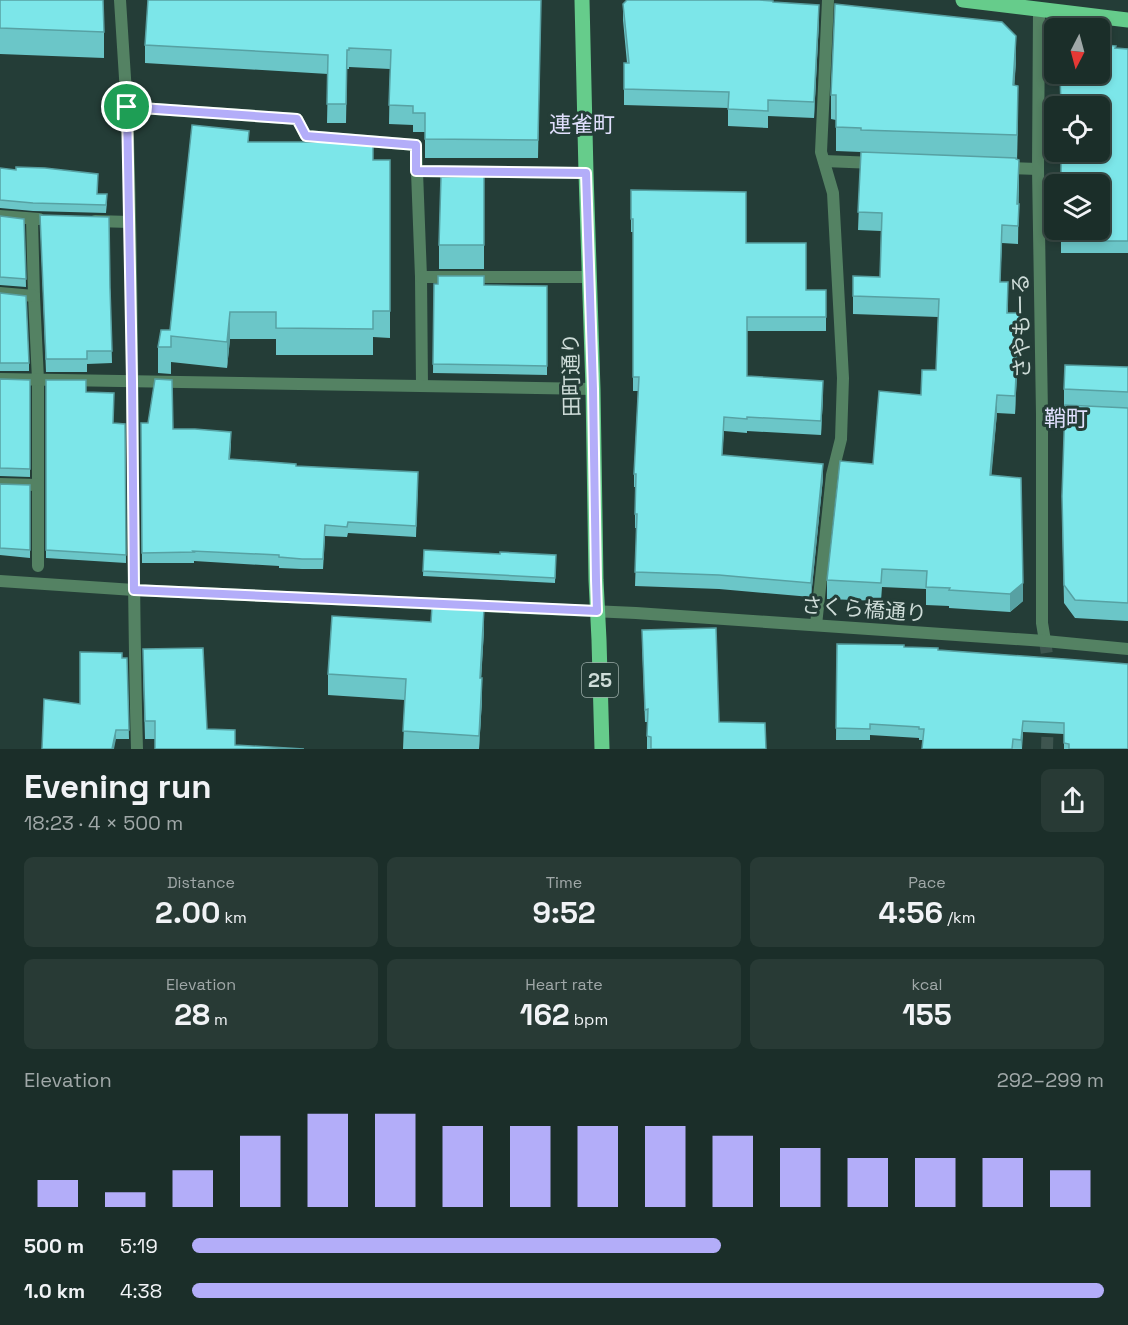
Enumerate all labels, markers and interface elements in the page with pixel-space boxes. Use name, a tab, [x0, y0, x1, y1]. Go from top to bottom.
north arrow	[1044, 18, 1110, 84]
map controls	[1044, 18, 1110, 240]
pin	[101, 81, 152, 132]
icon: arrive	[110, 90, 143, 123]
button: locate	[1044, 96, 1110, 162]
district label: 連雀町	[549, 110, 615, 138]
button: layers	[1044, 174, 1110, 240]
street label: さやもーる	[1007, 273, 1035, 379]
street label: 田町通り	[557, 333, 585, 417]
district label: 鞘町	[1044, 404, 1088, 432]
street label: さくら橋通り	[800, 591, 928, 627]
road number: 25	[582, 663, 618, 697]
text: Evening run	[24, 766, 212, 808]
button: share	[1041, 769, 1104, 832]
text: 18:23 · 4 × 500 m	[24, 810, 183, 836]
text: Distance	[167, 872, 235, 893]
text: Time	[546, 872, 582, 893]
text: Pace	[908, 872, 946, 893]
text: 2.00	[155, 893, 220, 932]
text: 9:52	[532, 893, 596, 932]
text: 4:56	[879, 893, 943, 932]
text: km	[220, 907, 247, 928]
text: /km	[943, 907, 975, 928]
text: Elevation	[166, 974, 236, 995]
text: Heart rate	[525, 974, 603, 995]
text: kcal	[912, 974, 942, 995]
text: 28	[174, 995, 210, 1034]
text: 162	[520, 995, 570, 1034]
text: 155	[902, 995, 952, 1034]
text: m	[210, 1009, 228, 1030]
text: bpm	[570, 1009, 608, 1030]
text: Elevation	[24, 1067, 112, 1093]
text: 292–299 m	[997, 1067, 1104, 1093]
text: 500 m	[24, 1233, 84, 1259]
text: 5:19	[120, 1233, 158, 1259]
text: 1.0 km	[24, 1278, 85, 1304]
text: 4:38	[120, 1278, 162, 1304]

